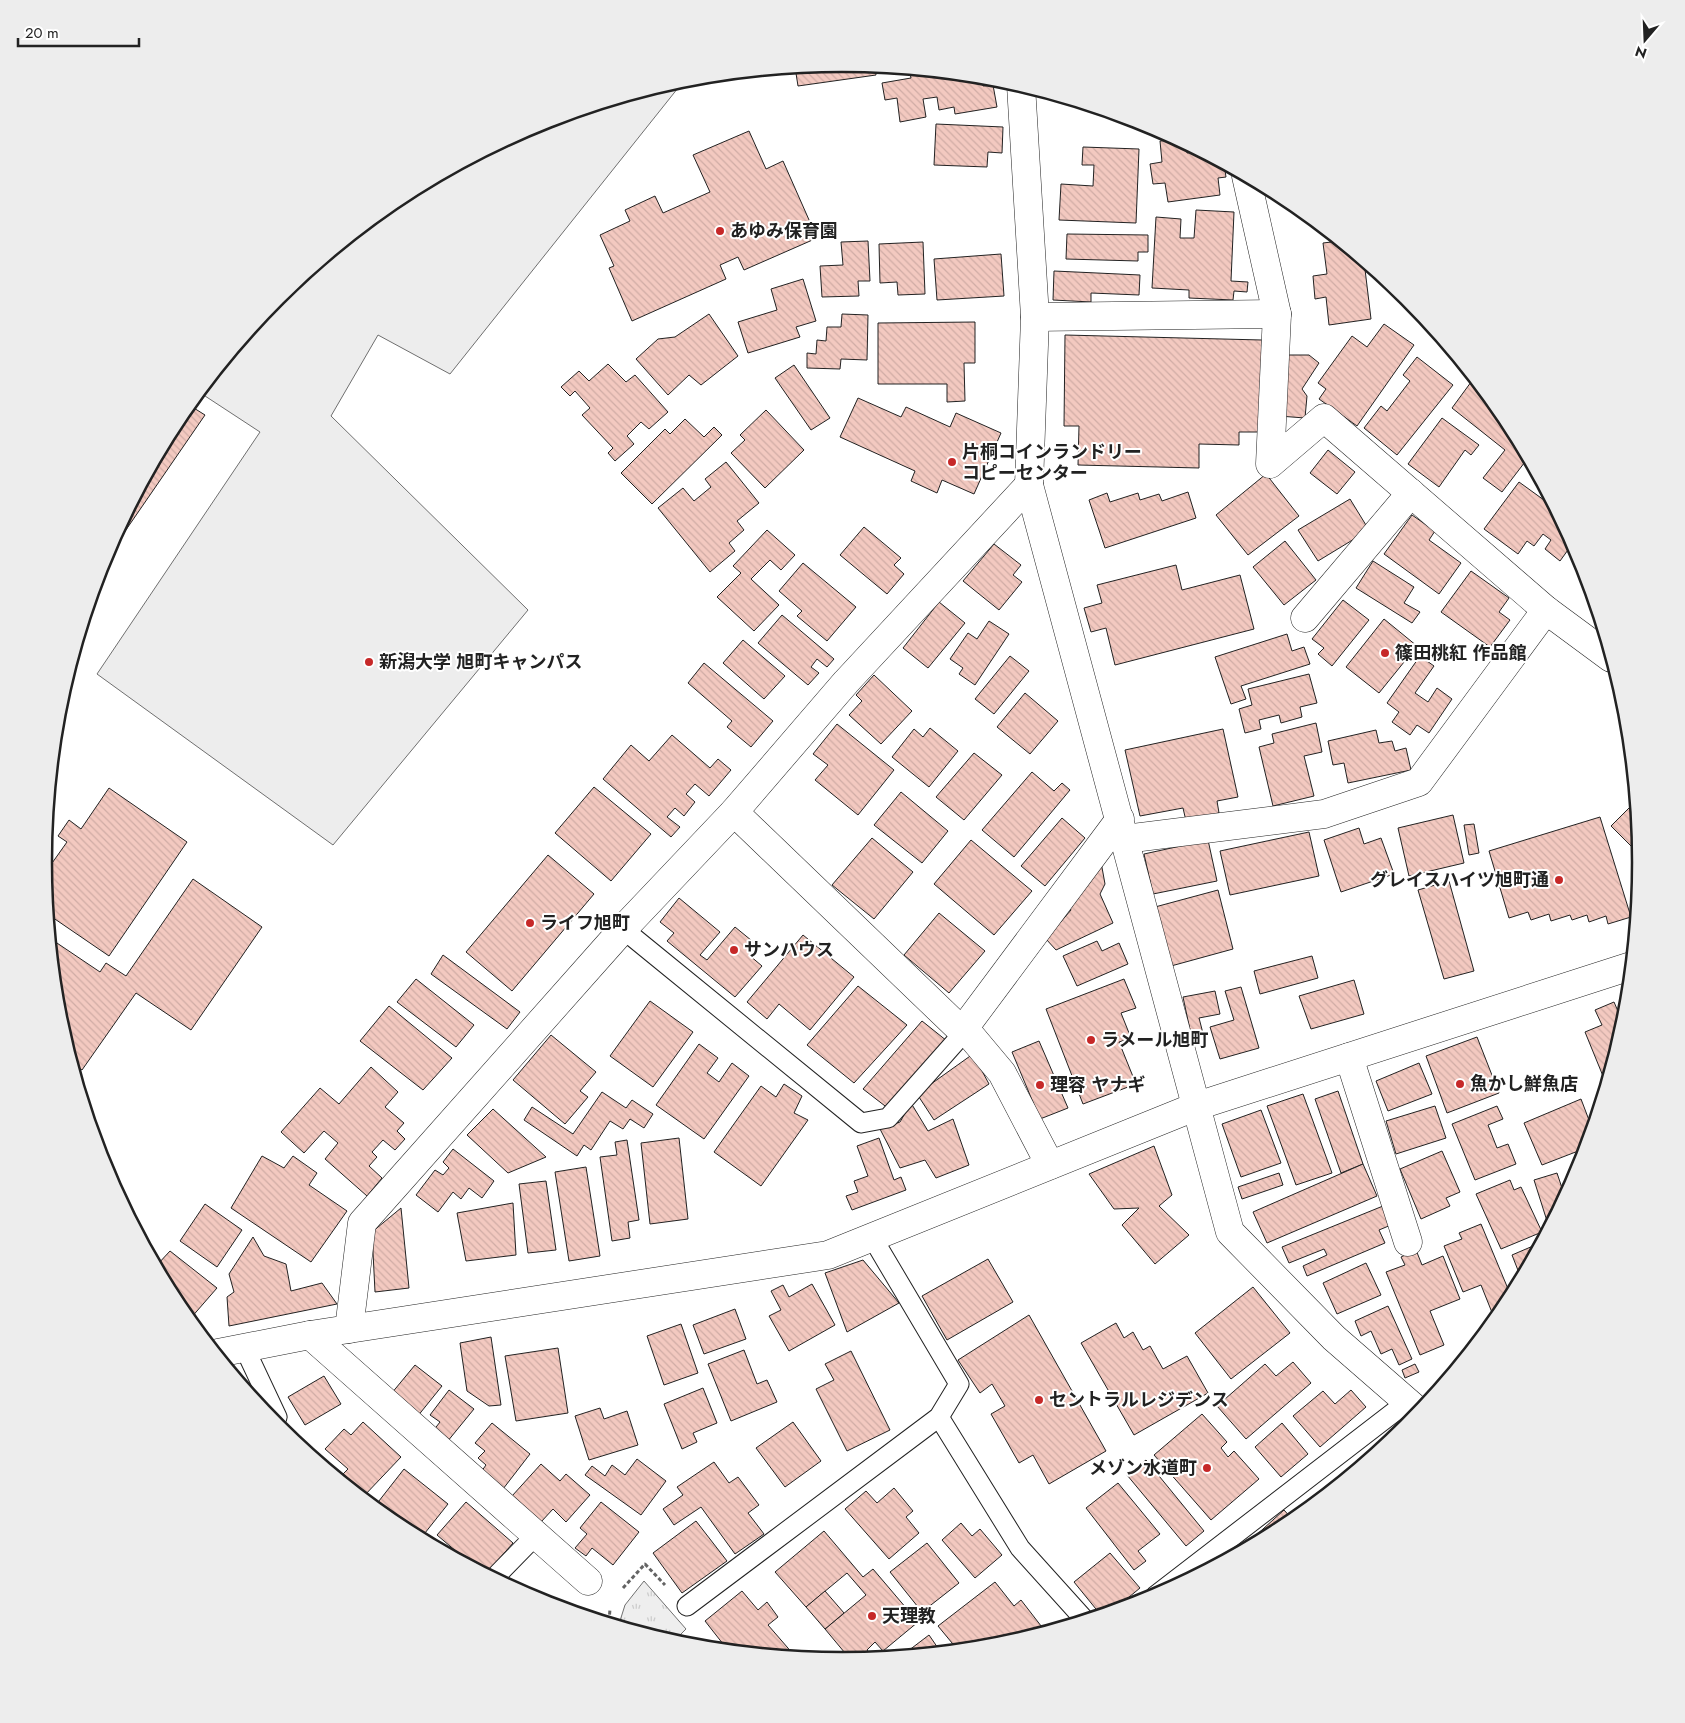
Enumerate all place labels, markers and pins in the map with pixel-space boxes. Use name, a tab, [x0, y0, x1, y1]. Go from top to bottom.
place label: あゆみ保育園	[730, 218, 838, 244]
marker: あゆみ保育園	[714, 225, 726, 237]
place label: 片桐コインランドリー コピーセンター	[962, 439, 1142, 486]
marker: 片桐コインランドリー コピーセンター	[946, 456, 958, 468]
place label: 篠田桃紅 作品館	[1395, 640, 1526, 666]
marker: 篠田桃紅 作品館	[1379, 647, 1391, 659]
place label: 新潟大学 旭町キャンパス	[379, 649, 582, 675]
marker: 新潟大学 旭町キャンパス	[363, 656, 375, 668]
place label: グレイスハイツ旭町通	[1370, 867, 1549, 893]
marker: グレイスハイツ旭町通	[1553, 874, 1565, 886]
place label: ライフ旭町	[540, 910, 630, 936]
marker: ライフ旭町	[524, 917, 536, 929]
place label: サンハウス	[744, 937, 834, 963]
marker: サンハウス	[728, 944, 740, 956]
place label: ラメール旭町	[1101, 1027, 1208, 1053]
marker: ラメール旭町	[1085, 1034, 1097, 1046]
place label: 魚かし鮮魚店	[1470, 1071, 1578, 1097]
place label: 理容 ヤナギ	[1050, 1072, 1145, 1098]
marker: 魚かし鮮魚店	[1454, 1078, 1466, 1090]
marker: 理容 ヤナギ	[1034, 1079, 1046, 1091]
place label: セントラルレジデンス	[1049, 1387, 1229, 1413]
marker: セントラルレジデンス	[1033, 1394, 1045, 1406]
place label: メゾン水道町	[1089, 1455, 1197, 1481]
marker: メゾン水道町	[1201, 1462, 1213, 1474]
place label: 天理教	[882, 1603, 936, 1629]
marker: 天理教	[866, 1610, 878, 1622]

